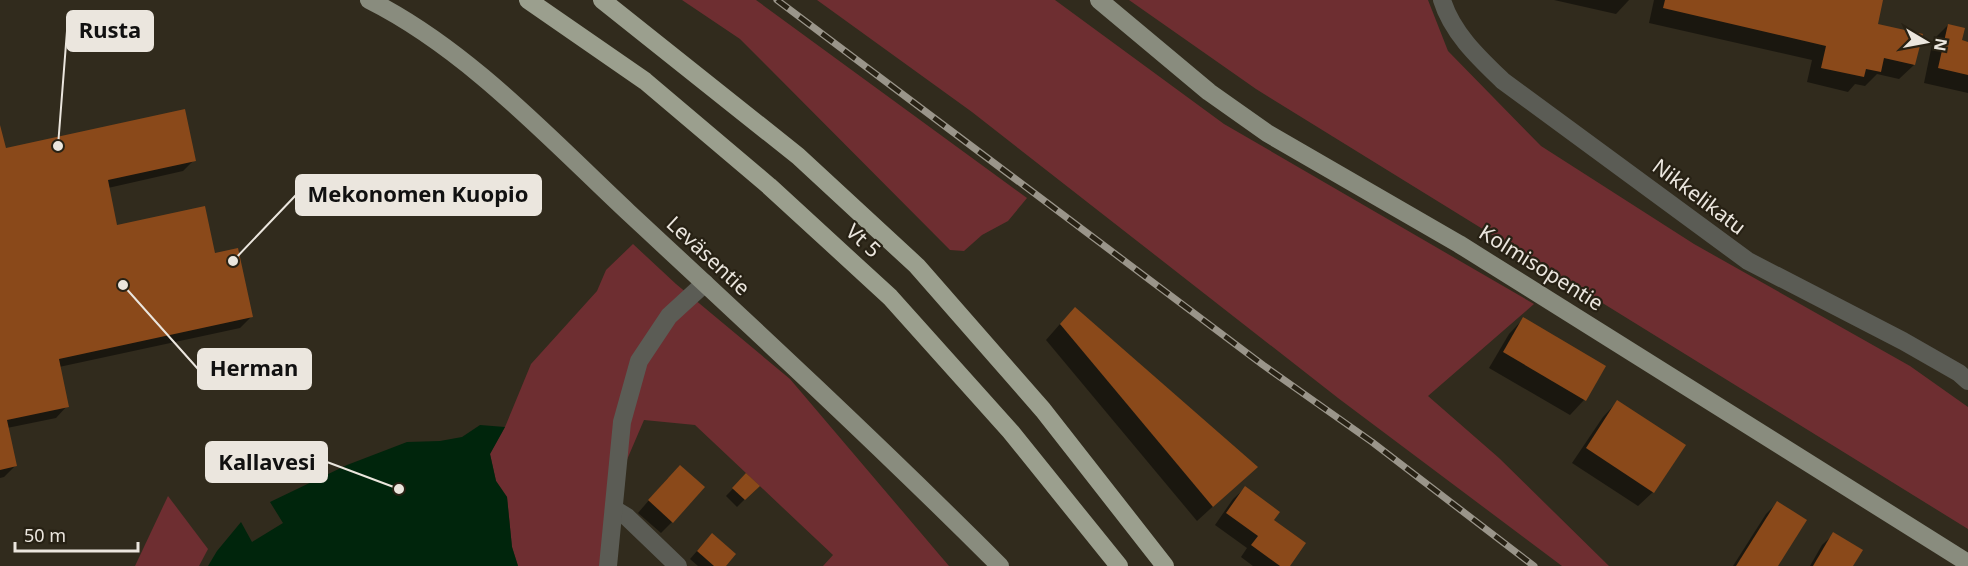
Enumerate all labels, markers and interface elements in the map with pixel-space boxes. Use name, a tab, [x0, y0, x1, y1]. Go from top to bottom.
callout: Rusta	[67, 11, 153, 51]
north arrow	[1896, 12, 1956, 72]
text: Rusta	[79, 14, 141, 44]
text: N	[1929, 36, 1953, 53]
street label: Nikkelikatu	[1647, 152, 1752, 240]
callout: Mekonomen Kuopio	[296, 175, 541, 215]
text: Mekonomen Kuopio	[308, 178, 528, 208]
street label: Leväsentie	[661, 209, 756, 301]
street label: Vt 5	[840, 217, 887, 263]
street label: Kolmisopentie	[1474, 218, 1609, 317]
callout: Herman	[198, 349, 311, 389]
text: Herman	[210, 352, 298, 382]
callout: Kallavesi	[206, 442, 327, 482]
text: Kallavesi	[218, 446, 316, 476]
scale bar	[15, 515, 138, 553]
text: 50 m	[24, 523, 66, 547]

